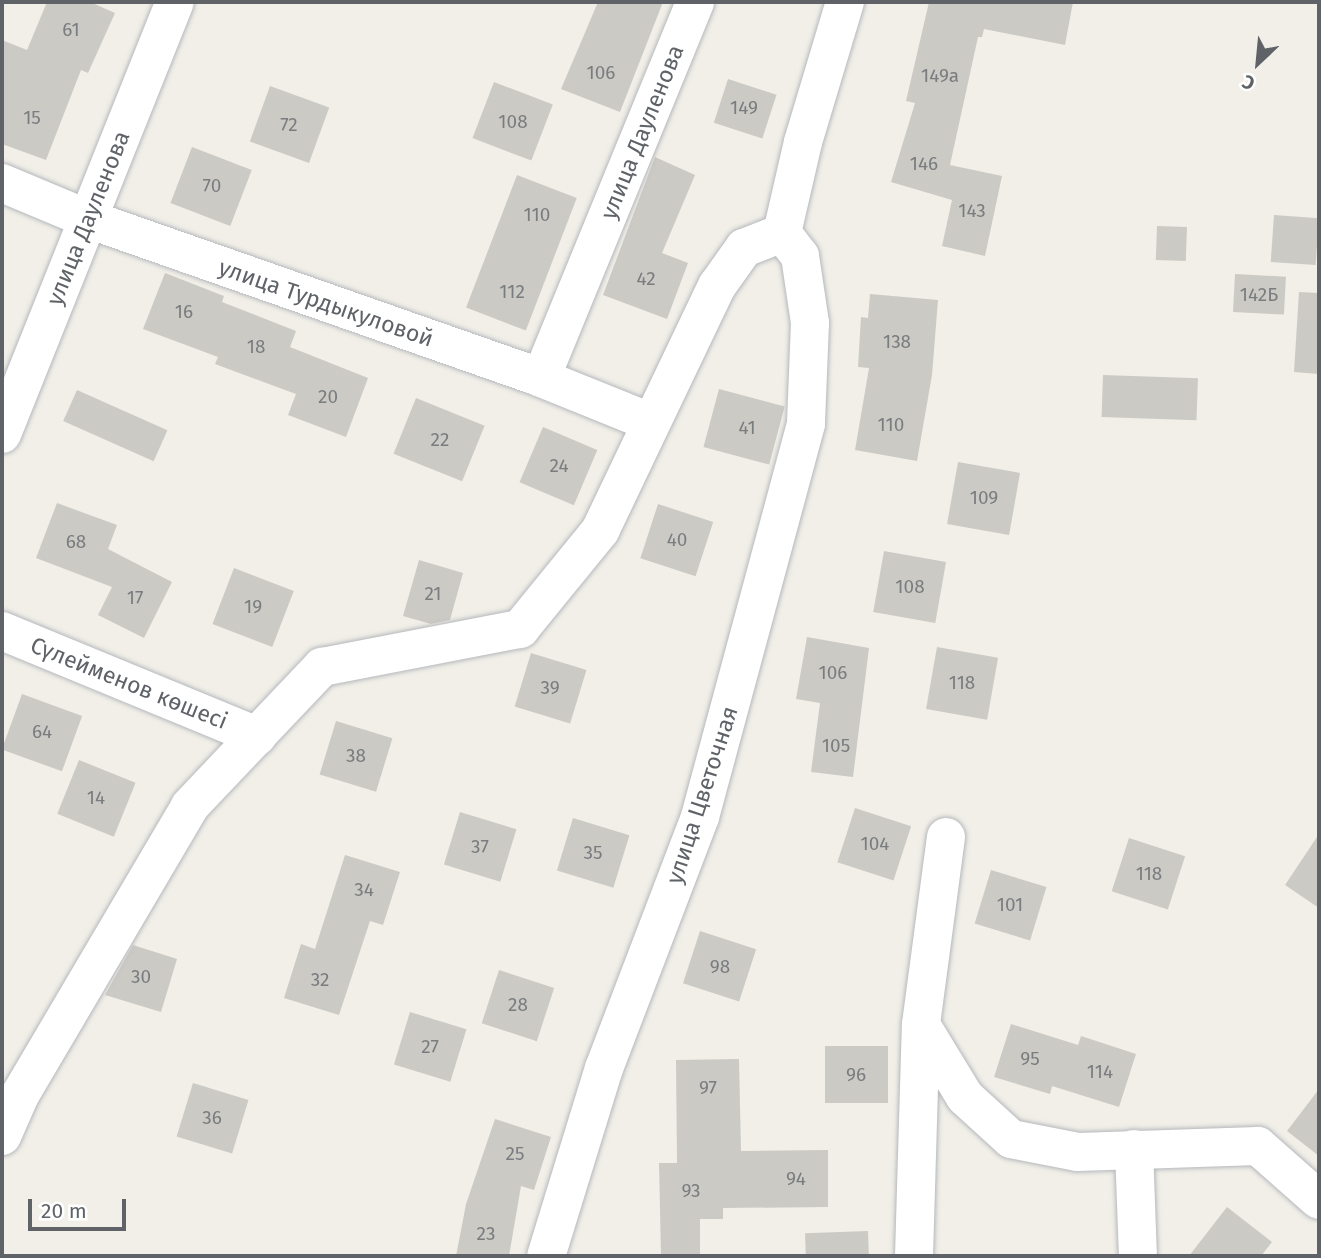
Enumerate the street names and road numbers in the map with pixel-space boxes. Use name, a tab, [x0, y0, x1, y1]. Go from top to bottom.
street label: улица Дауленова	[594, 41, 690, 223]
street label: улица Дауленова	[40, 127, 136, 309]
street label: улица Турдыкуловой	[215, 253, 437, 353]
street label: Сүлейменов көшесі	[26, 631, 232, 735]
street label: улица Цветочная	[660, 703, 744, 887]

